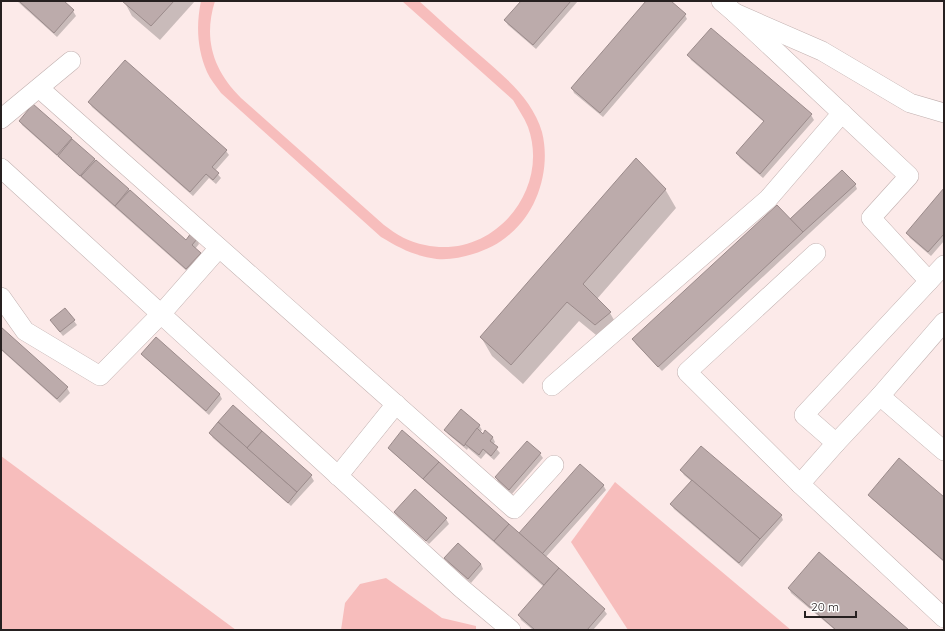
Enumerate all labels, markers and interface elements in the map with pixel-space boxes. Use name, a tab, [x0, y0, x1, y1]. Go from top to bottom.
scale bar	[805, 593, 856, 619]
text: 20 m	[811, 599, 839, 614]

